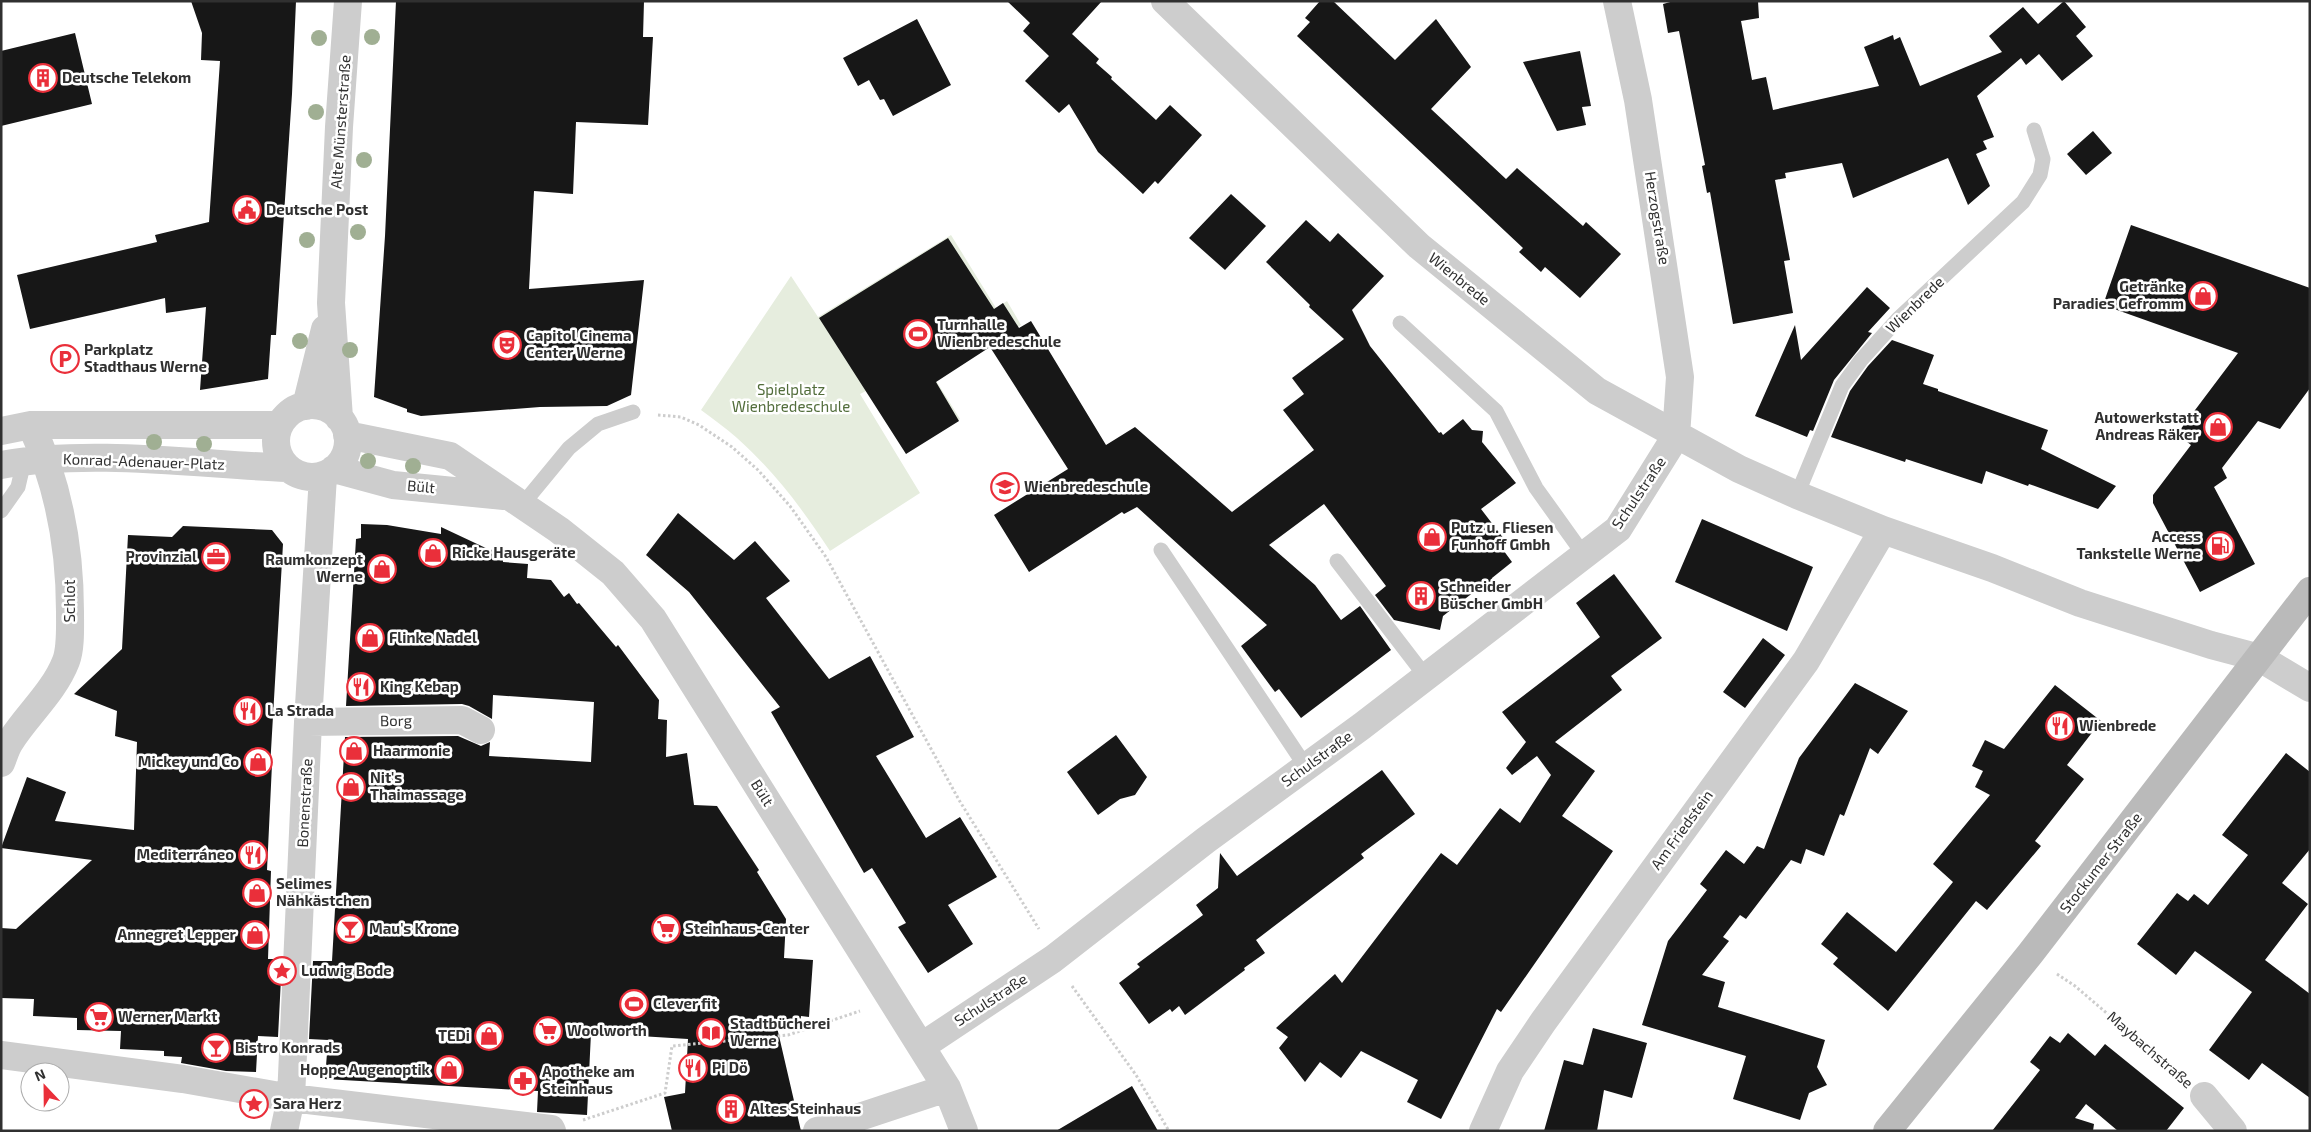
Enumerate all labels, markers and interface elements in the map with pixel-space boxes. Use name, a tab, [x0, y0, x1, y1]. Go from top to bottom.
street label: Alte Münsterstraße	[326, 54, 354, 190]
building icon: Deutsche Telekom	[28, 63, 58, 93]
place label: Deutsche Telekom	[62, 68, 191, 86]
street label: Herzogstraße	[1642, 170, 1674, 266]
public building icon: Deutsche Post	[232, 195, 262, 225]
place label: Deutsche Post	[266, 200, 368, 218]
street label: Wienbrede	[1425, 248, 1494, 308]
street label: Wienbrede	[1882, 272, 1947, 336]
place label: Getränke Paradies Gefromm	[2053, 277, 2184, 312]
shop icon: Getränke Paradies Gefromm	[2188, 281, 2218, 311]
place label: Turnhalle Wienbredeschule	[937, 315, 1061, 350]
sports icon: Turnhalle Wienbredeschule	[903, 319, 933, 349]
place label: Capitol Cinema Center Werne	[526, 326, 632, 361]
theatre icon: Capitol Cinema Center Werne	[492, 330, 522, 360]
place label: Parkplatz Stadthaus Werne	[84, 340, 207, 375]
parking icon: Parkplatz Stadthaus Werne	[50, 344, 80, 374]
park label: Spielplatz Wienbredeschule	[732, 380, 850, 415]
place label: Autowerkstatt Andreas Räker	[2094, 408, 2200, 443]
shop icon: Autowerkstatt Andreas Räker	[2203, 412, 2233, 442]
street label: Konrad-Adenauer-Platz	[63, 449, 225, 473]
street label: Schulstraße	[1607, 453, 1669, 532]
school or university icon: Wienbredeschule	[990, 472, 1020, 502]
street label: Bült	[406, 476, 436, 496]
place label: Wienbredeschule	[1024, 477, 1148, 495]
place label: Putz u. Fliesen Funhoff Gmbh	[1451, 518, 1554, 553]
shop icon: Putz u. Fliesen Funhoff Gmbh	[1417, 522, 1447, 552]
place label: Access Tankstelle Werne	[2077, 527, 2201, 562]
fuel station icon: Access Tankstelle Werne	[2205, 531, 2235, 561]
shop icon: Ricke Hausgeräte	[418, 538, 448, 568]
office icon: Provinzial	[201, 542, 231, 572]
place label: Ricke Hausgeräte	[452, 543, 576, 561]
place label: Provinzial	[126, 547, 197, 565]
place label: Raumkonzept Werne	[265, 550, 363, 585]
shop icon: Raumkonzept Werne	[367, 554, 397, 584]
place label: Schneider Büscher GmbH	[1440, 577, 1543, 612]
street label: Schlot	[60, 579, 78, 623]
building icon: Schneider Büscher GmbH	[1406, 581, 1436, 611]
shop icon: Flinke Nadel	[355, 623, 385, 653]
place label: Flinke Nadel	[389, 628, 477, 646]
restaurant icon: King Kebap	[346, 672, 376, 702]
place label: King Kebap	[380, 677, 459, 695]
restaurant icon: La Strada	[233, 696, 263, 726]
place label: La Strada	[267, 701, 334, 719]
street label: Borg	[380, 711, 413, 729]
restaurant icon: Wienbrede	[2045, 711, 2075, 741]
place label: Wienbrede	[2079, 716, 2156, 734]
street label: Schulstraße	[1277, 726, 1355, 790]
shop icon: Haarmonie	[339, 736, 369, 766]
place label: Haarmonie	[373, 741, 451, 759]
shop icon: Mickey und Co	[243, 747, 273, 777]
place label: Mickey und Co	[138, 752, 239, 771]
street label: Bonenstraße	[293, 758, 315, 848]
place label: Nit's Thaimassage	[370, 768, 464, 803]
shop icon: Nit's Thaimassage	[336, 772, 366, 802]
street label: Bült	[748, 776, 778, 809]
street label: Am Friedstein	[1646, 786, 1716, 873]
street label: Stockumer Straße	[2055, 808, 2145, 916]
restaurant icon: Mediterráneo	[238, 840, 268, 870]
place label: Mediterráneo	[136, 845, 234, 863]
place label: Selimes Nähkästchen	[276, 874, 370, 909]
shop icon: Selimes Nähkästchen	[242, 878, 272, 908]
bar icon: Mau's Krone	[335, 914, 365, 944]
supermarket icon: Steinhaus-Center	[651, 914, 681, 944]
place label: Mau's Krone	[369, 919, 457, 937]
place label: Steinhaus-Center	[685, 919, 810, 937]
shop icon: Annegret Lepper	[240, 920, 270, 950]
place label: Annegret Lepper	[118, 925, 237, 943]
place icon: Ludwig Bode	[267, 956, 297, 986]
place label: Ludwig Bode	[301, 961, 392, 979]
street label: Schulstraße	[951, 969, 1030, 1029]
sports icon: Clever fit	[619, 989, 649, 1019]
place label: Clever fit	[653, 994, 717, 1012]
supermarket icon: Werner Markt	[84, 1002, 114, 1032]
place label: Werner Markt	[118, 1007, 217, 1025]
street label: Maybachstraße	[2104, 1007, 2197, 1091]
place label: Stadtbücherei Werne	[730, 1014, 830, 1049]
supermarket icon: Woolworth	[533, 1016, 563, 1046]
library icon: Stadtbücherei Werne	[696, 1018, 726, 1048]
shop icon: TEDi	[474, 1021, 504, 1051]
place label: Woolworth	[567, 1021, 647, 1039]
place label: TEDi	[438, 1026, 470, 1044]
bar icon: Bistro Konrads	[201, 1033, 231, 1063]
place label: Bistro Konrads	[235, 1038, 340, 1056]
restaurant icon: Pi Dö	[678, 1053, 708, 1083]
shop icon: Hoppe Augenoptik	[434, 1055, 464, 1085]
place label: Pi Dö	[712, 1058, 748, 1076]
place label: Hoppe Augenoptik	[300, 1060, 431, 1078]
north arrow	[20, 1062, 70, 1112]
place label: Apotheke am Steinhaus	[542, 1062, 635, 1097]
text: N	[32, 1065, 48, 1084]
pharmacy icon: Apotheke am Steinhaus	[508, 1066, 538, 1096]
place icon: Sara Herz	[239, 1089, 269, 1119]
place label: Sara Herz	[273, 1094, 342, 1112]
building icon: Altes Steinhaus	[716, 1094, 746, 1124]
place label: Altes Steinhaus	[750, 1099, 861, 1117]

